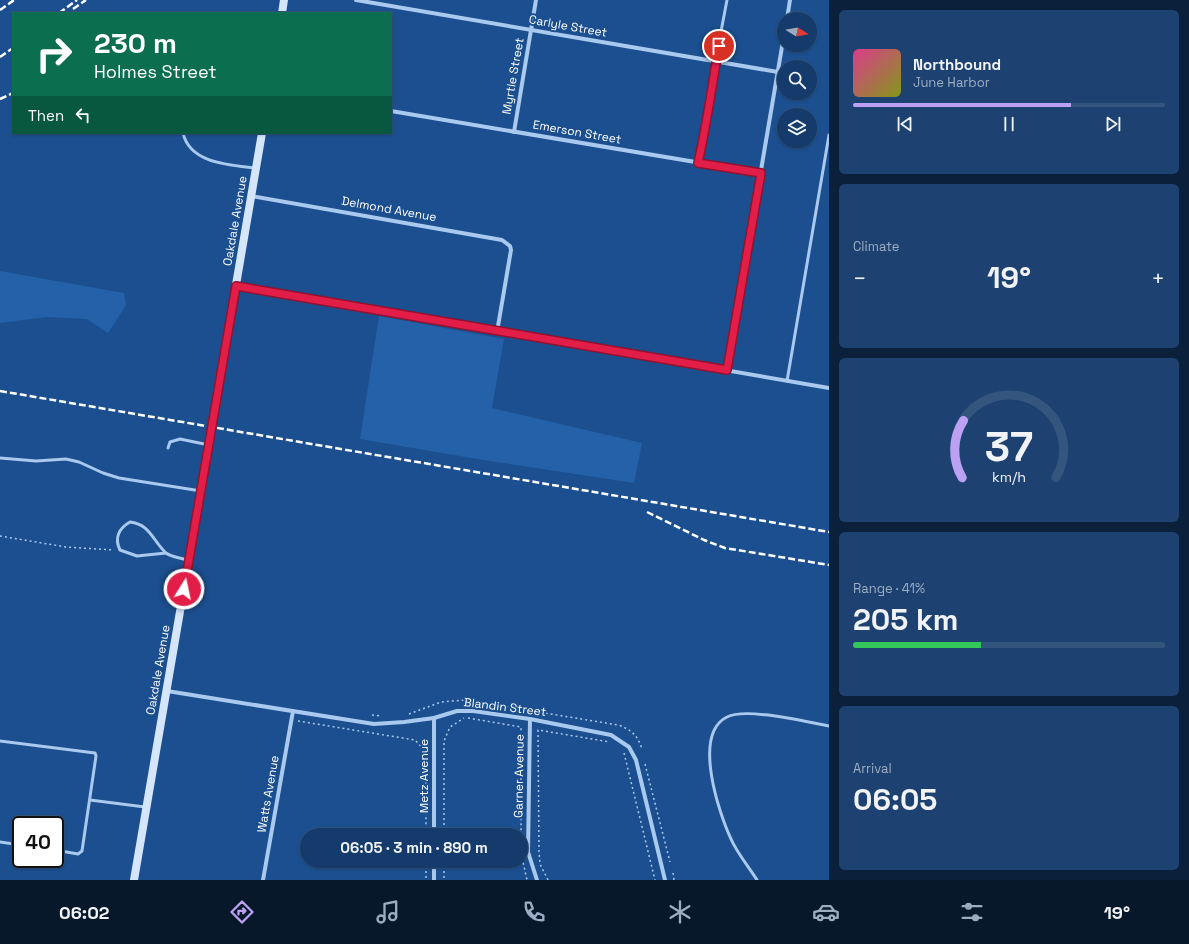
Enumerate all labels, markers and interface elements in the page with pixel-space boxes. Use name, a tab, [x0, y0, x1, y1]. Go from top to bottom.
street label: Carlyle Street	[528, 11, 608, 41]
north arrow	[777, 12, 817, 52]
map controls	[777, 12, 817, 148]
text: 230 m	[94, 25, 177, 61]
icon: right	[28, 28, 80, 80]
pin	[702, 29, 736, 63]
icon: arrive	[708, 35, 730, 57]
street label: Myrtle Street	[498, 36, 528, 116]
text: Northbound	[913, 55, 1001, 74]
text: Holmes Street	[94, 60, 217, 83]
button: search	[777, 60, 817, 100]
text: June Harbor	[913, 74, 990, 91]
icon: left	[72, 104, 94, 126]
text: Then	[28, 106, 64, 125]
button: layers	[777, 108, 817, 148]
icon: previous	[894, 113, 916, 135]
icon: pause	[998, 113, 1020, 135]
icon: next	[1102, 113, 1124, 135]
street label: Emerson Street	[532, 116, 622, 148]
street label: Oakdale Avenue	[219, 175, 251, 267]
street label: Delmond Avenue	[340, 193, 438, 225]
text: Climate	[853, 238, 899, 255]
text: 19°	[987, 258, 1031, 297]
text: −	[853, 264, 867, 292]
text: +	[1151, 264, 1165, 292]
text: 37	[985, 420, 1033, 473]
text: km/h	[992, 468, 1026, 486]
position arrow	[163, 568, 205, 610]
text: Range · 41%	[853, 580, 925, 597]
text: 205 km	[853, 600, 958, 639]
street label: Oakdale Avenue	[142, 624, 174, 716]
street label: Blandin Street	[463, 694, 547, 720]
street label: Garner Avenue	[510, 734, 528, 818]
street label: Metz Avenue	[416, 739, 432, 813]
street label: Watts Avenue	[253, 754, 283, 834]
text: Arrival	[853, 760, 892, 777]
text: 06:05	[853, 780, 937, 819]
speed limit sign: 40	[12, 816, 64, 868]
text: 06:05 · 3 min · 890 m	[340, 838, 488, 857]
icon: directions	[228, 898, 256, 926]
icon: music	[374, 898, 402, 926]
icon: phone	[520, 898, 548, 926]
icon: climate	[666, 898, 694, 926]
icon: car	[812, 898, 840, 926]
icon: filters	[958, 898, 986, 926]
text: 06:02	[59, 901, 110, 924]
text: 19°	[1104, 901, 1130, 924]

